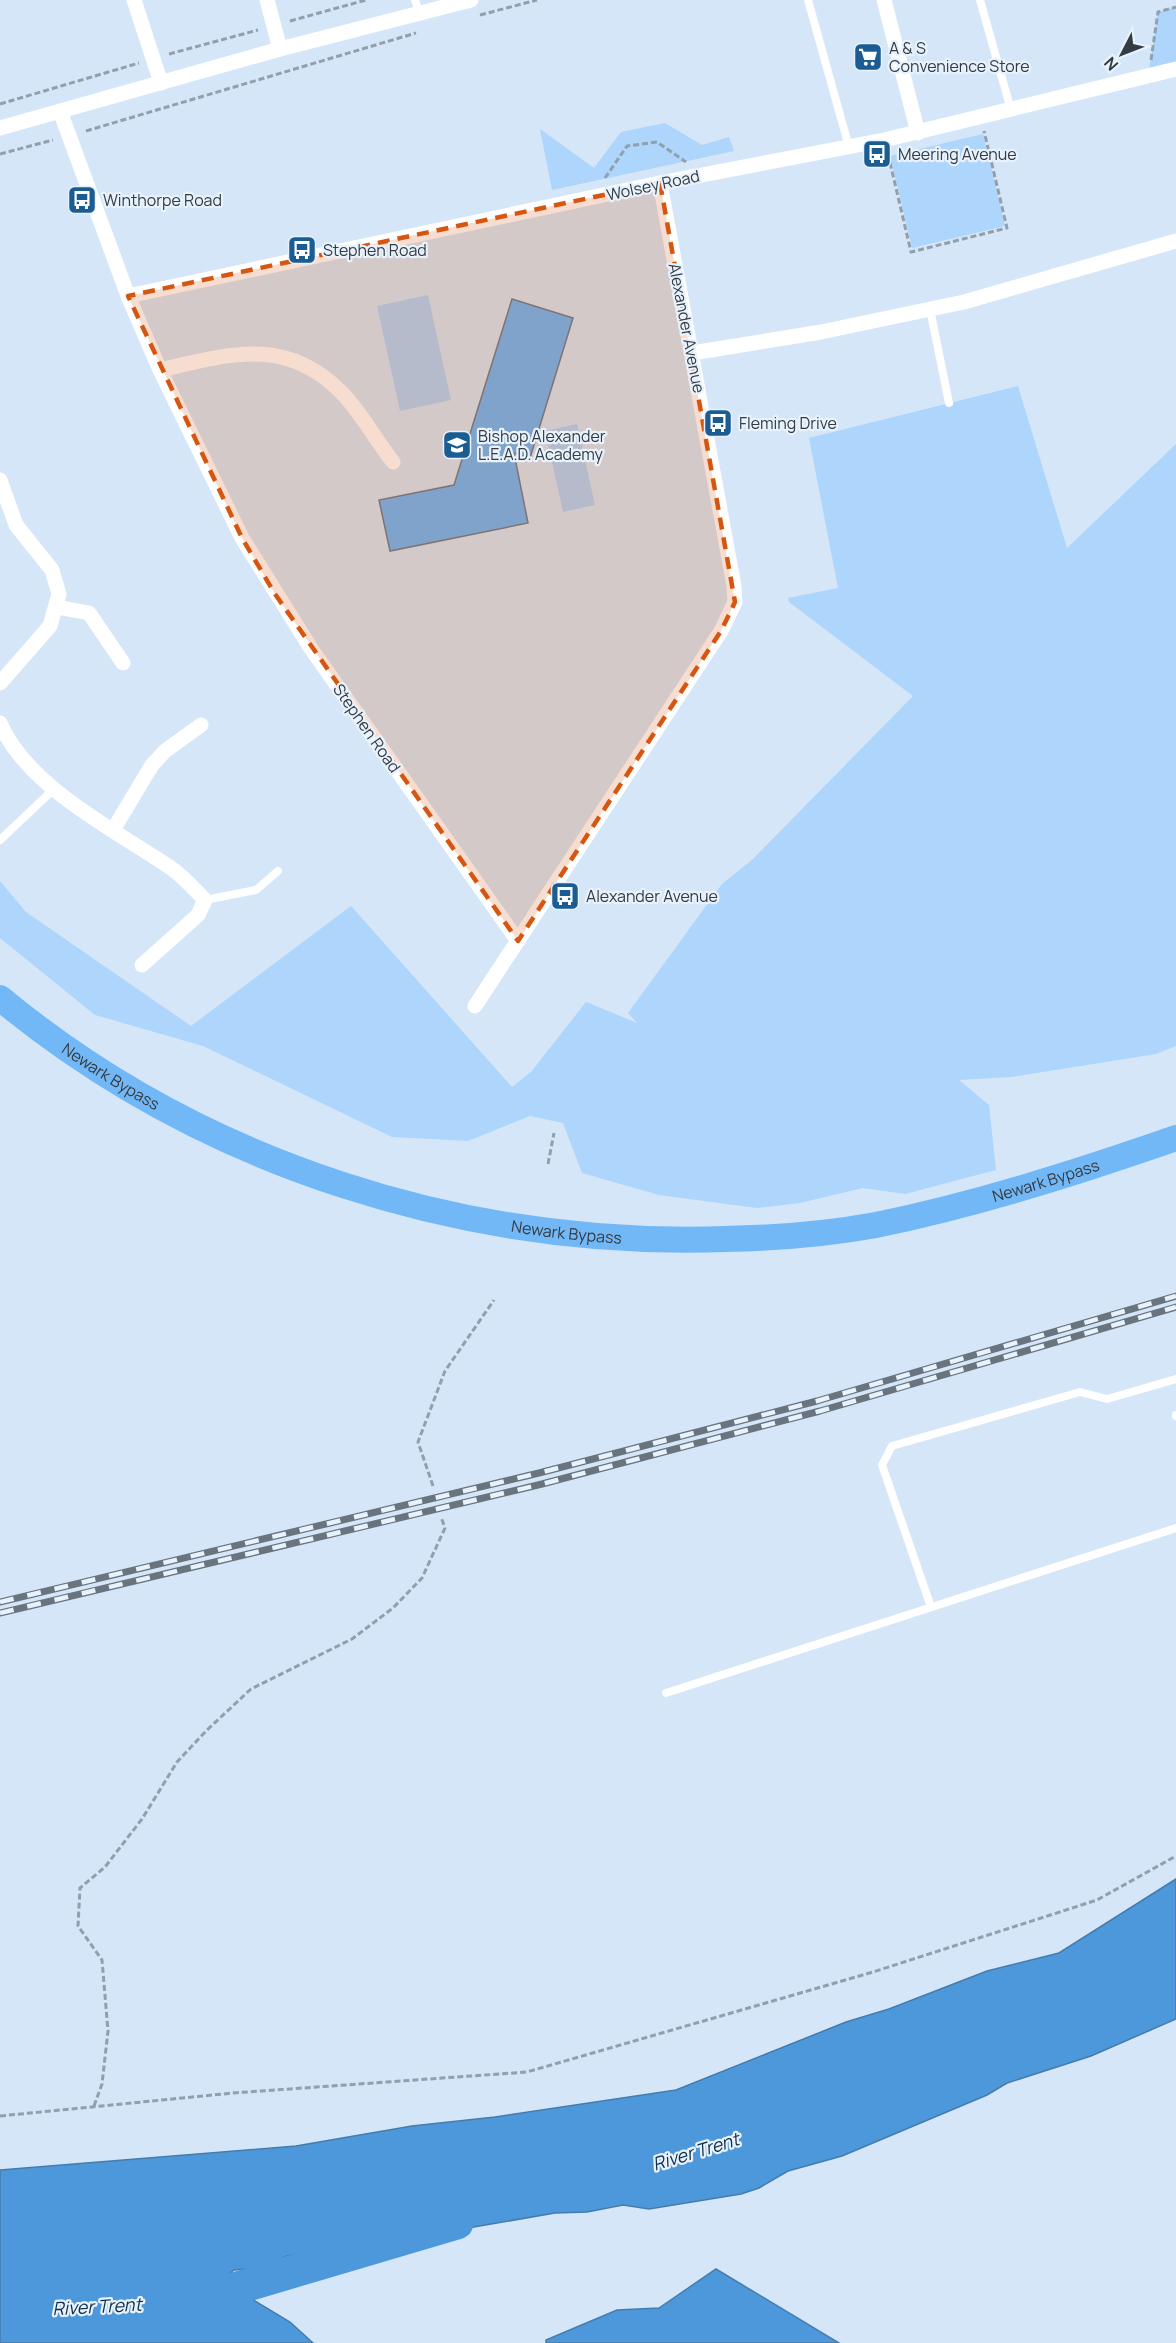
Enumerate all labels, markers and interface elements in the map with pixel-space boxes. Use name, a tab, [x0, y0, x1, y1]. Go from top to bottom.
north arrow	[1092, 24, 1152, 84]
place label: A & S Convenience Store	[889, 37, 1030, 77]
supermarket icon: A & S Convenience Store	[852, 41, 884, 73]
text: N	[1099, 52, 1123, 76]
bus stop icon: Meering Avenue	[861, 138, 893, 170]
place label: Meering Avenue	[898, 143, 1017, 165]
street label: Wolsey Road	[605, 164, 701, 206]
bus stop icon: Winthorpe Road	[66, 184, 98, 216]
place label: Winthorpe Road	[103, 189, 222, 211]
bus stop icon: Stephen Road	[286, 234, 318, 266]
place label: Stephen Road	[323, 239, 427, 261]
street label: Alexander Avenue	[664, 261, 710, 395]
bus stop icon: Fleming Drive	[702, 407, 734, 439]
place label: Fleming Drive	[739, 412, 837, 434]
place label: Bishop Alexander L.E.A.D. Academy	[478, 425, 606, 465]
school or university icon: Bishop Alexander L.E.A.D. Academy	[441, 429, 473, 461]
street label: Stephen Road	[328, 679, 406, 777]
bus stop icon: Alexander Avenue	[549, 880, 581, 912]
place label: Alexander Avenue	[586, 885, 718, 907]
street label: Newark Bypass	[58, 1038, 164, 1115]
street label: Newark Bypass	[990, 1154, 1102, 1207]
street label: Newark Bypass	[510, 1215, 623, 1249]
water label: River Trent	[650, 2126, 744, 2176]
water label: River Trent	[52, 2292, 144, 2320]

